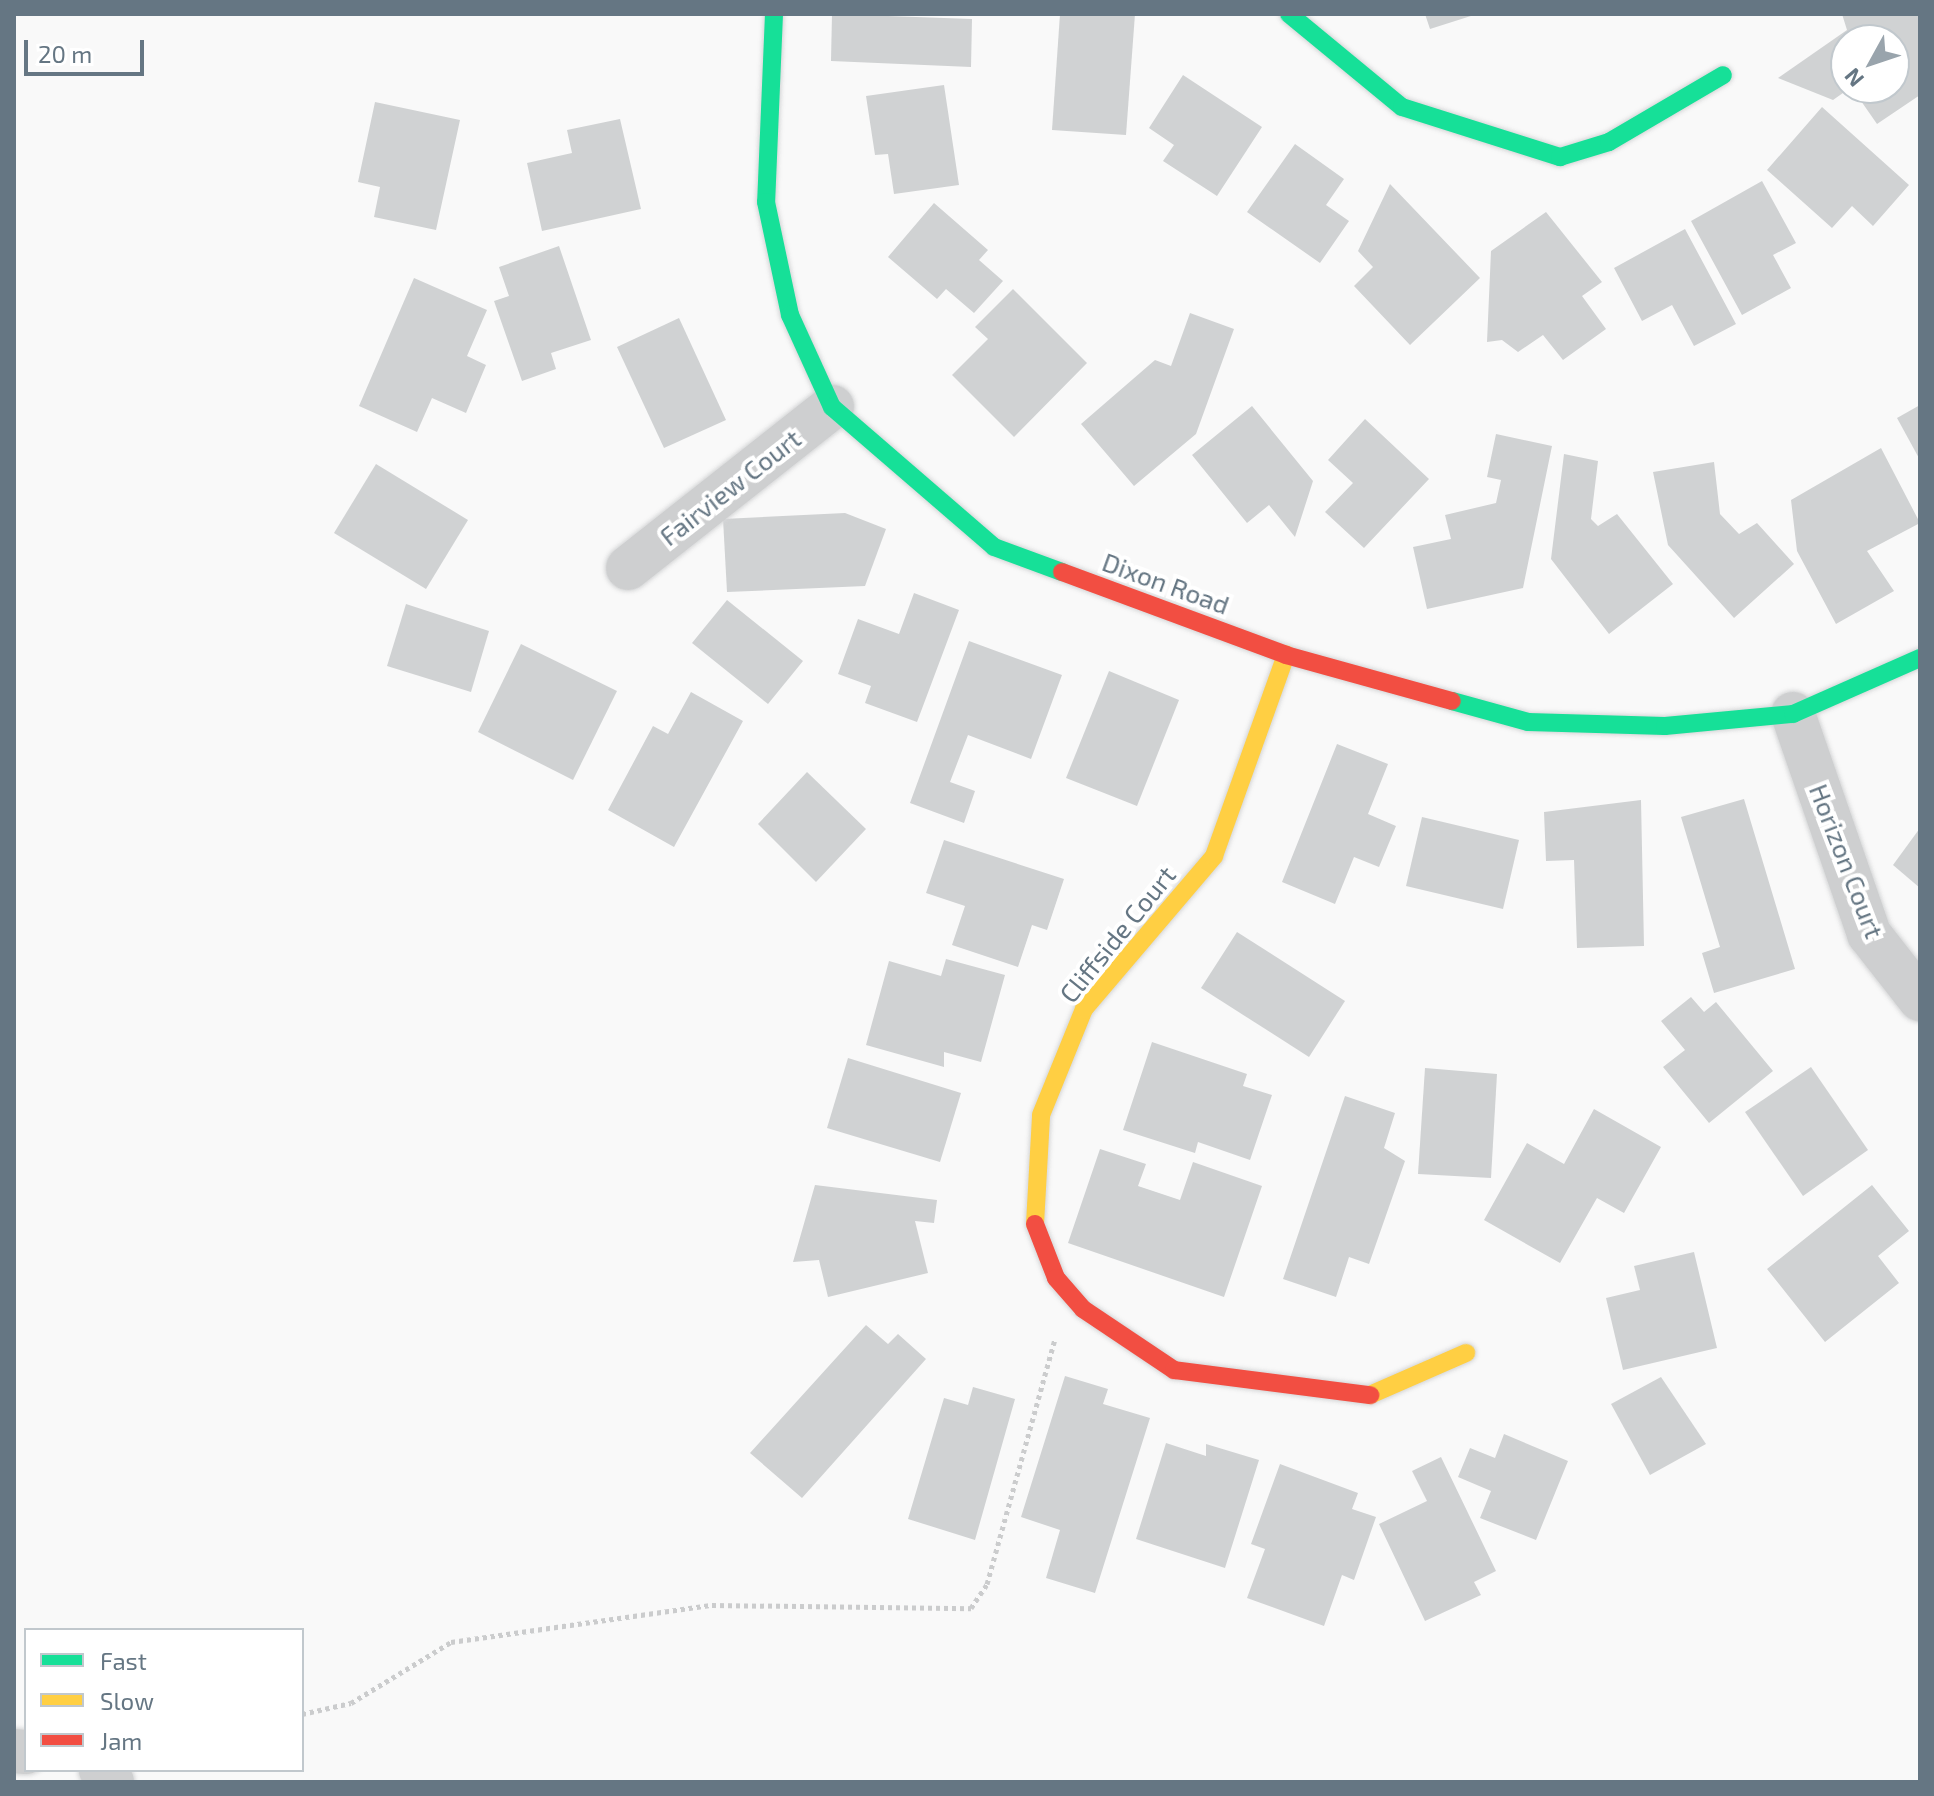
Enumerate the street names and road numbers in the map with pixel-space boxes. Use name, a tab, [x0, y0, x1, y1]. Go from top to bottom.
street label: Fairview Court	[653, 422, 807, 552]
street label: Dixon Road	[1098, 546, 1234, 620]
street label: Horizon Court	[1803, 779, 1891, 943]
street label: Cliffside Court	[1052, 859, 1182, 1009]

